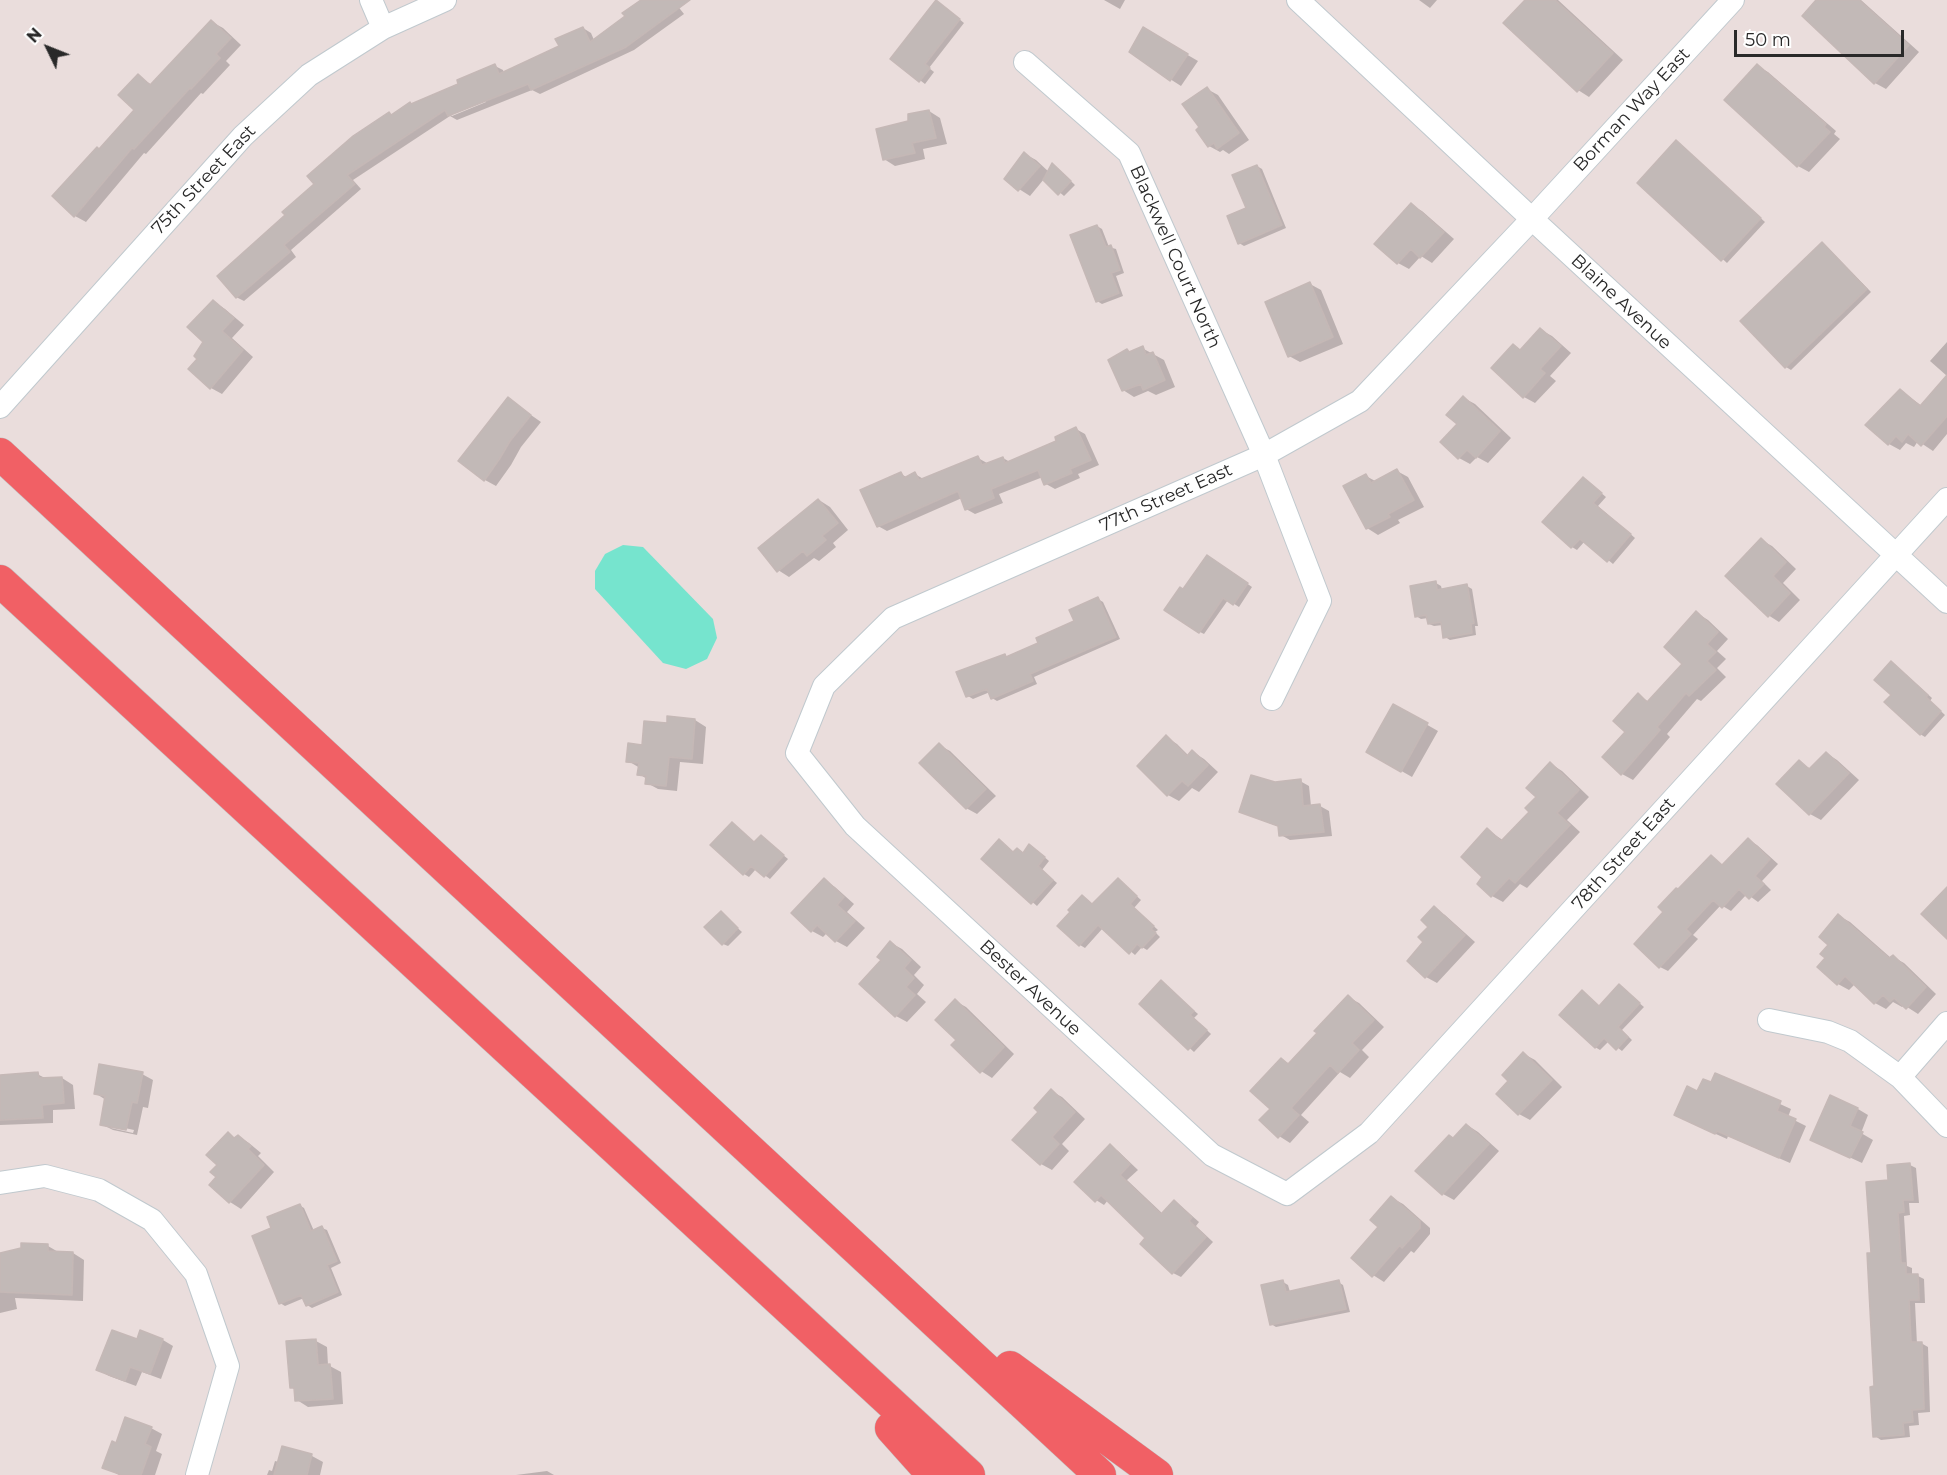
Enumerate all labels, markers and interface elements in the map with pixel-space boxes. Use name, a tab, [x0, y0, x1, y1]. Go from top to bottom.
north arrow	[18, 18, 78, 78]
scale bar	[1737, 18, 1906, 56]
text: N	[23, 24, 46, 47]
text: 50 m	[1745, 29, 1791, 51]
street label: Borman Way East	[1569, 44, 1695, 176]
street label: 75th Street East	[148, 121, 260, 239]
street label: Blackwell Court North	[1125, 162, 1225, 352]
street label: Blaine Avenue	[1566, 250, 1676, 354]
street label: 77th Street East	[1096, 459, 1236, 537]
street label: 78th Street East	[1568, 793, 1680, 915]
street label: Bester Avenue	[975, 935, 1085, 1041]

